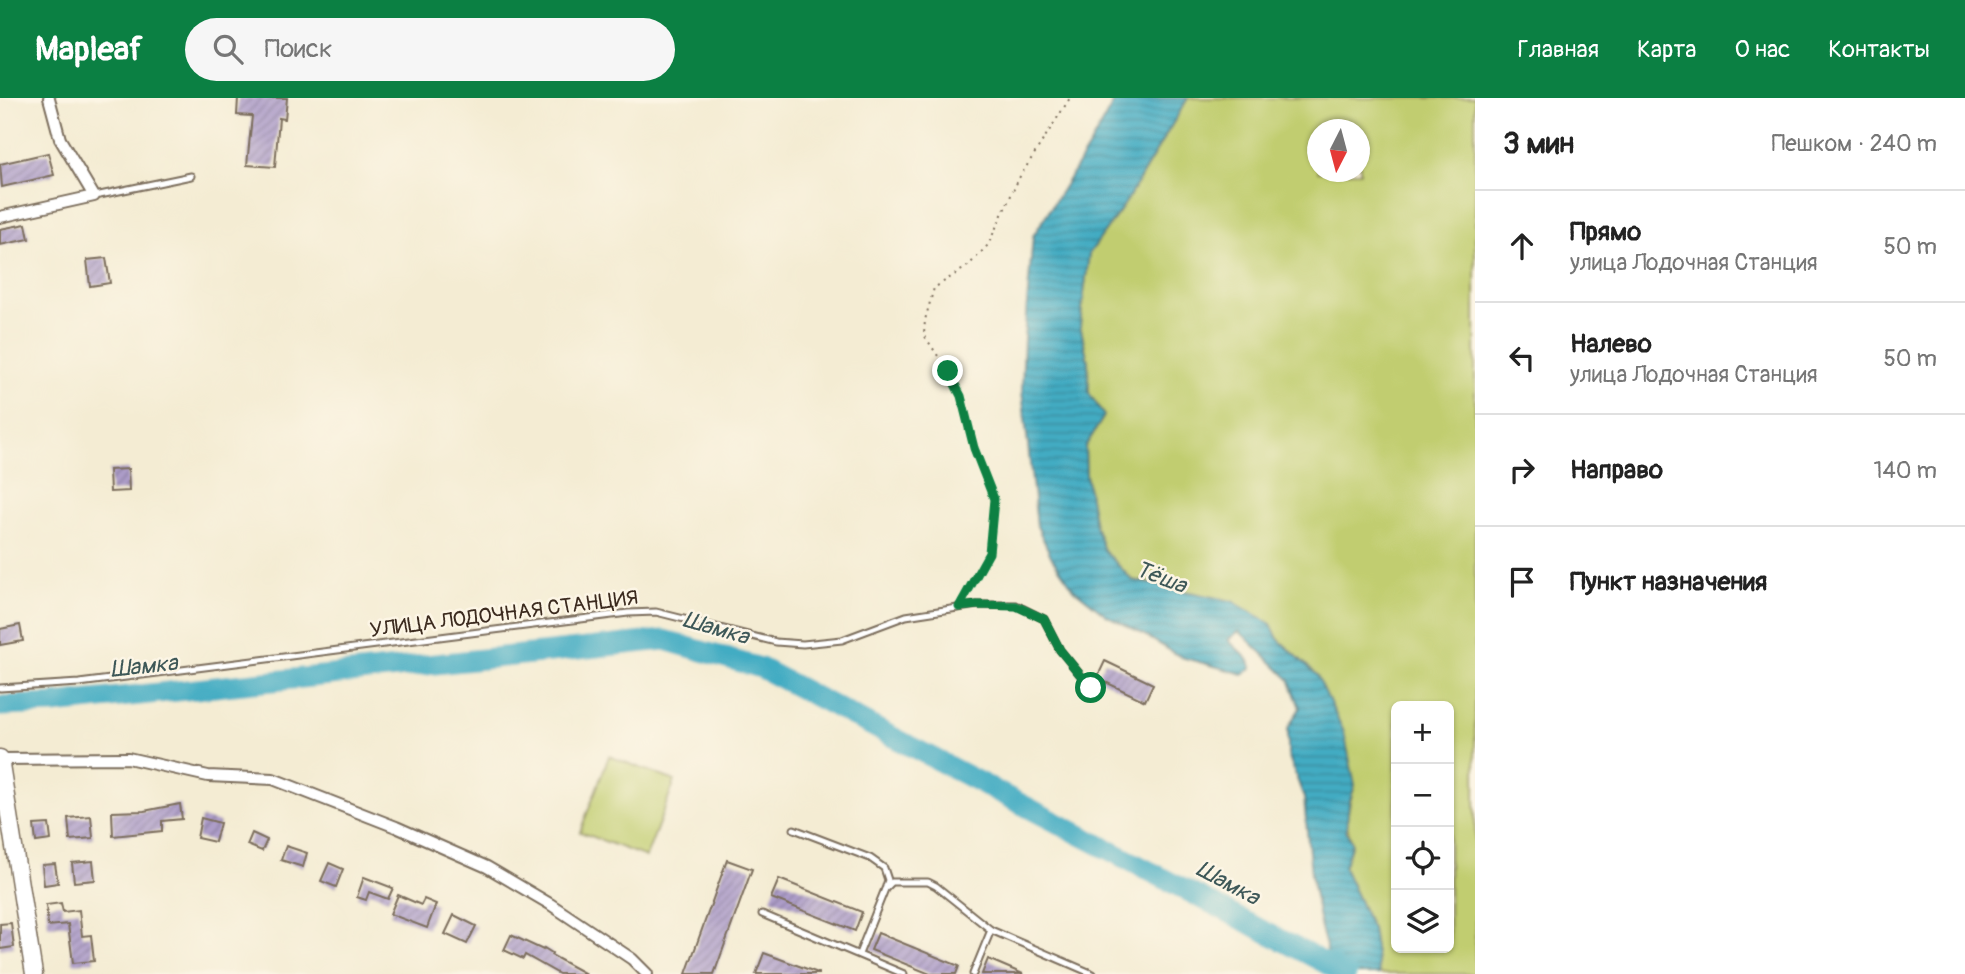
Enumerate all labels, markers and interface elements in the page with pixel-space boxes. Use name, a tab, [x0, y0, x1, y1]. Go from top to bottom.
search box	[185, 18, 675, 81]
text: Mapleaf	[35, 29, 143, 70]
icon: search	[209, 30, 247, 68]
text: Поиск	[265, 33, 332, 65]
text: Главная	[1518, 35, 1599, 64]
text: Карта	[1637, 35, 1697, 64]
text: О нас	[1735, 35, 1790, 64]
text: Контакты	[1828, 35, 1930, 64]
north arrow	[1307, 119, 1370, 182]
text: 3 мин	[1503, 125, 1574, 162]
text: Пешком · 240 m	[1771, 129, 1937, 158]
text: Прямо	[1570, 216, 1641, 248]
icon: ahead	[1503, 227, 1541, 265]
text: 50 m	[1883, 232, 1937, 261]
text: улица Лодочная Станция	[1570, 248, 1818, 277]
text: Налево	[1570, 328, 1652, 360]
icon: left	[1503, 339, 1541, 377]
text: 50 m	[1883, 344, 1937, 373]
route end	[932, 355, 963, 386]
text: улица Лодочная Станция	[1570, 360, 1818, 389]
icon: right	[1503, 451, 1541, 489]
text: Направо	[1570, 454, 1663, 486]
text: 140 m	[1874, 456, 1937, 485]
water label: Тёша	[1131, 554, 1192, 600]
icon: arrive	[1503, 563, 1541, 601]
text: Пункт назначения	[1570, 566, 1767, 598]
street label: УЛИЦА ЛОДОЧНАЯ СТАНЦИЯ	[368, 584, 640, 644]
water label: Шамка	[680, 605, 754, 652]
water label: Шамка	[109, 648, 180, 684]
route start	[1075, 672, 1106, 703]
map controls	[1391, 701, 1454, 953]
button: +	[1391, 701, 1454, 764]
button: −	[1391, 764, 1454, 827]
button: locate	[1391, 827, 1454, 890]
water label: Шамка	[1192, 854, 1266, 912]
button: layers	[1391, 890, 1454, 953]

